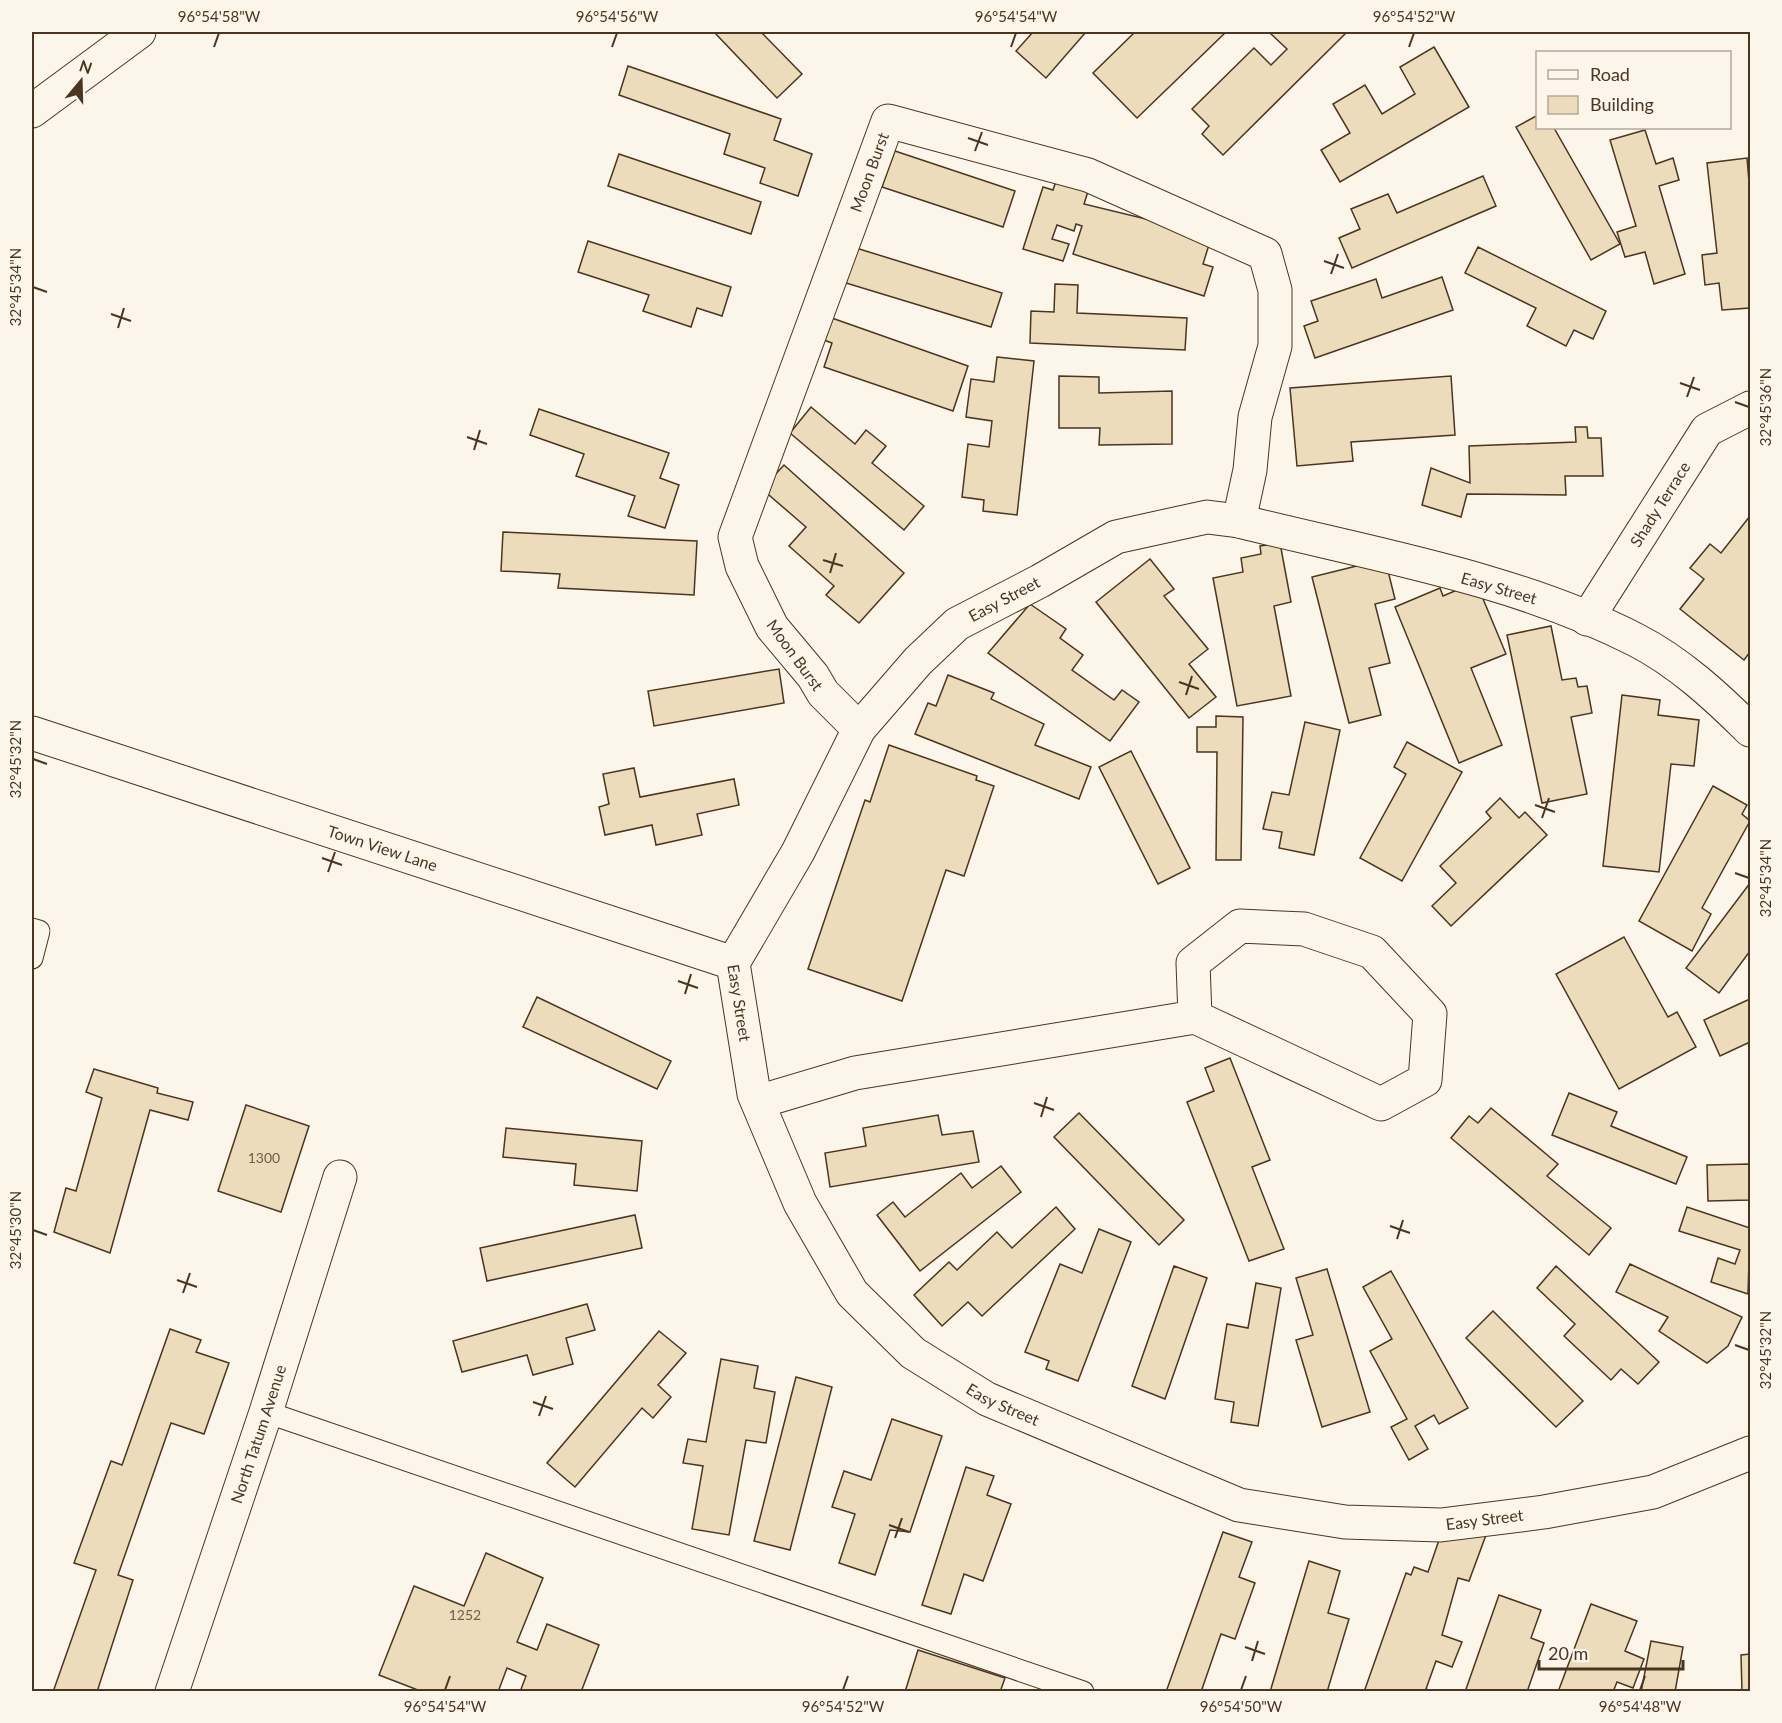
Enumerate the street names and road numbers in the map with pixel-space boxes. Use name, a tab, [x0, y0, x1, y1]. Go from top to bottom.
street label: Moon Burst	[845, 129, 892, 214]
street label: Shady Terrace	[1625, 458, 1694, 550]
street label: Easy Street	[1459, 568, 1539, 607]
street label: Easy Street	[965, 572, 1043, 625]
street label: Moon Burst	[763, 615, 828, 694]
street label: Town View Lane	[325, 821, 440, 874]
street label: Easy Street	[724, 963, 755, 1043]
street label: North Tatum Avenue	[226, 1362, 289, 1506]
street label: Easy Street	[963, 1379, 1042, 1429]
street label: Easy Street	[1445, 1505, 1525, 1533]

